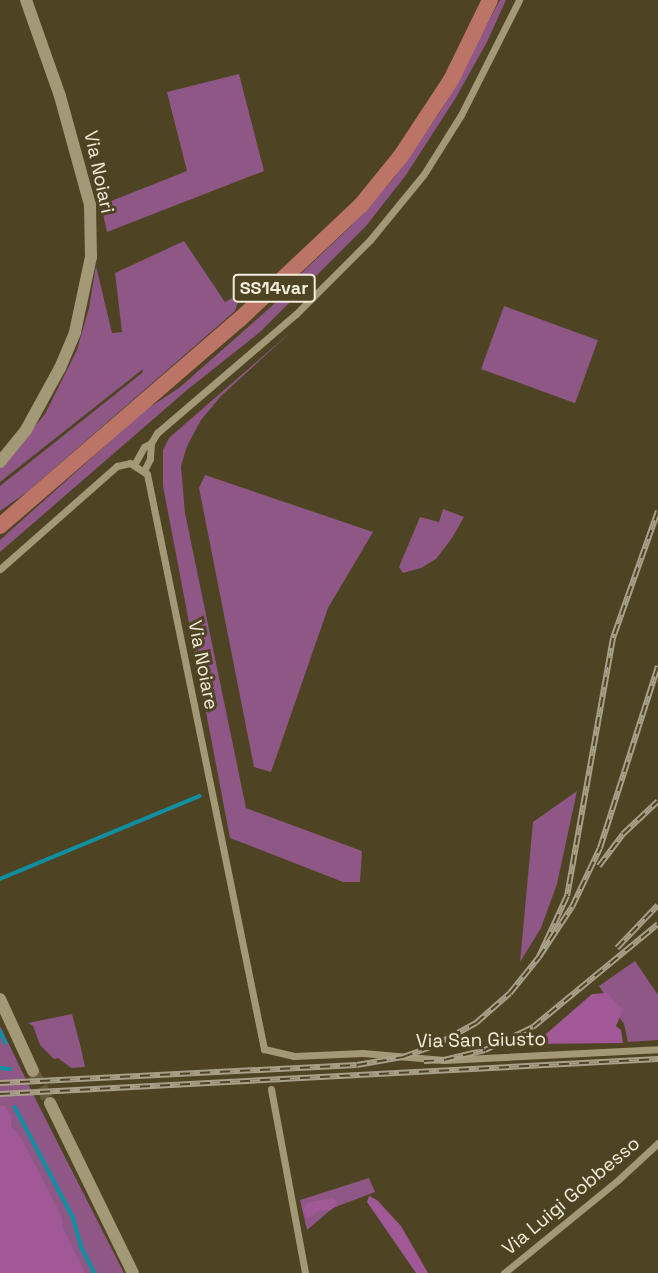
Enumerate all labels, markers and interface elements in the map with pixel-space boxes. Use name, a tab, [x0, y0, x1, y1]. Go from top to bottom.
street label: Via Noiari	[79, 129, 119, 215]
road number: SS14var	[232, 274, 316, 302]
street label: Via Noiare	[183, 619, 223, 711]
street label: Via San Giusto	[416, 1027, 546, 1053]
street label: Via Luigi Gobbesso	[498, 1132, 644, 1260]

